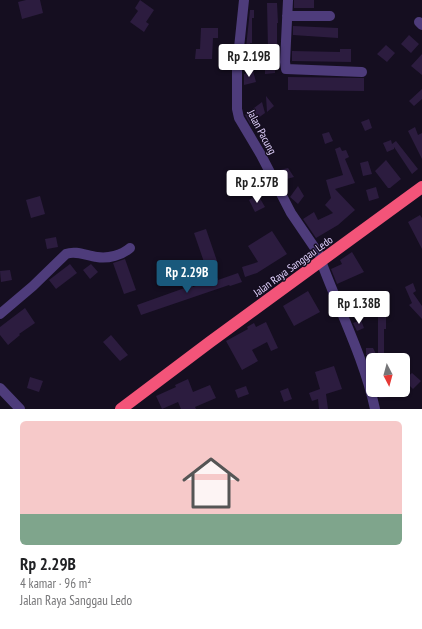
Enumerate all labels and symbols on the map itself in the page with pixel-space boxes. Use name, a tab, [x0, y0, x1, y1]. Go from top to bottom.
pin: Rp 2.19B	[208, 44, 290, 78]
street label: Jalan Pacung	[244, 106, 280, 157]
pin: Rp 2.57B	[216, 170, 298, 204]
street label: Jalan Raya Sanggau Ledo	[250, 232, 336, 300]
pin: Rp 2.29B	[146, 260, 228, 294]
pin: Rp 1.38B	[318, 291, 400, 325]
north arrow	[366, 353, 410, 397]

